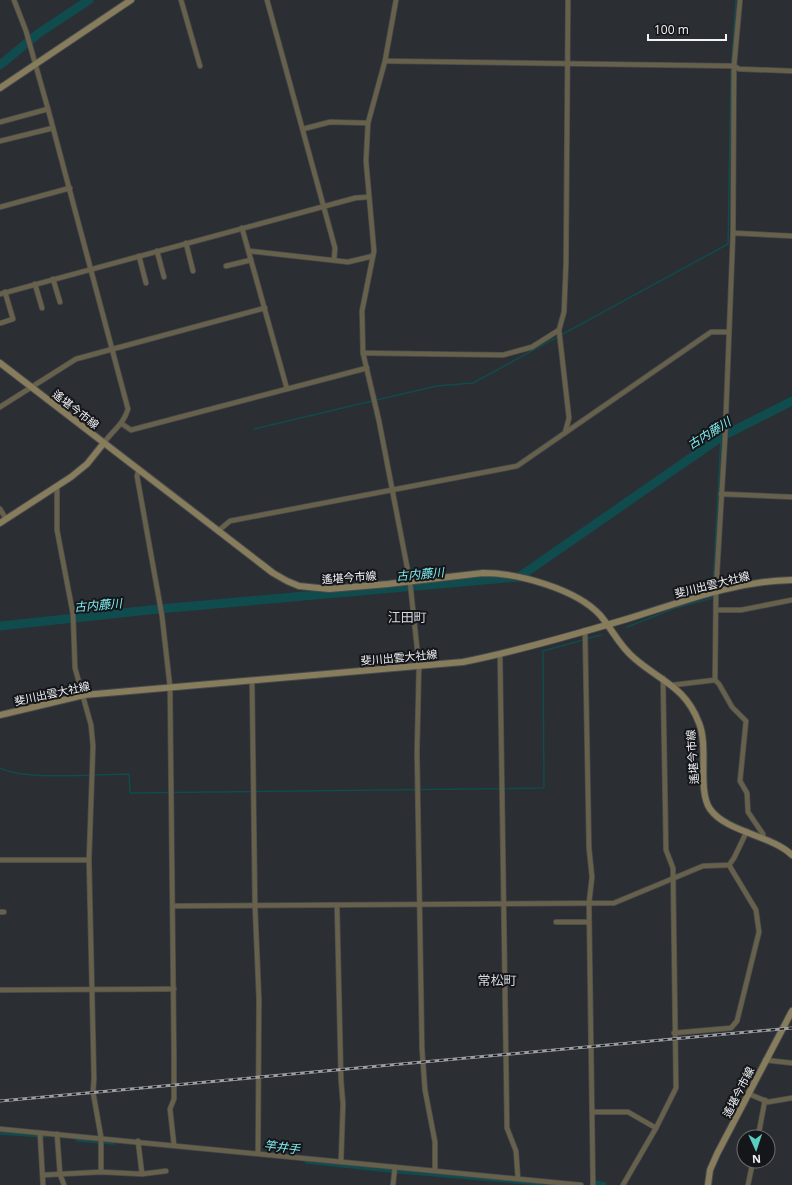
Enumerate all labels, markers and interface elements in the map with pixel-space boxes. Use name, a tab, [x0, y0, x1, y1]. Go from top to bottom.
scale bar	[648, 16, 726, 42]
text: 100 m	[654, 21, 689, 38]
street label: 遙堪今市線	[50, 386, 102, 432]
water label: 古内藤川	[684, 412, 736, 453]
water label: 古内藤川	[395, 563, 447, 585]
street label: 斐川出雲大社線	[673, 567, 751, 601]
street label: 遙堪今市線	[321, 568, 377, 586]
water label: 古内藤川	[73, 594, 125, 616]
district label: 江田町	[387, 608, 427, 626]
street label: 斐川出雲大社線	[360, 646, 438, 668]
street label: 斐川出雲大社線	[13, 678, 91, 708]
street label: 遙堪今市線	[683, 729, 701, 785]
district label: 常松町	[477, 971, 517, 989]
street label: 遙堪今市線	[719, 1064, 757, 1120]
north arrow	[736, 1129, 776, 1169]
water label: 竿井手	[263, 1136, 302, 1158]
text: N	[752, 1152, 761, 1167]

